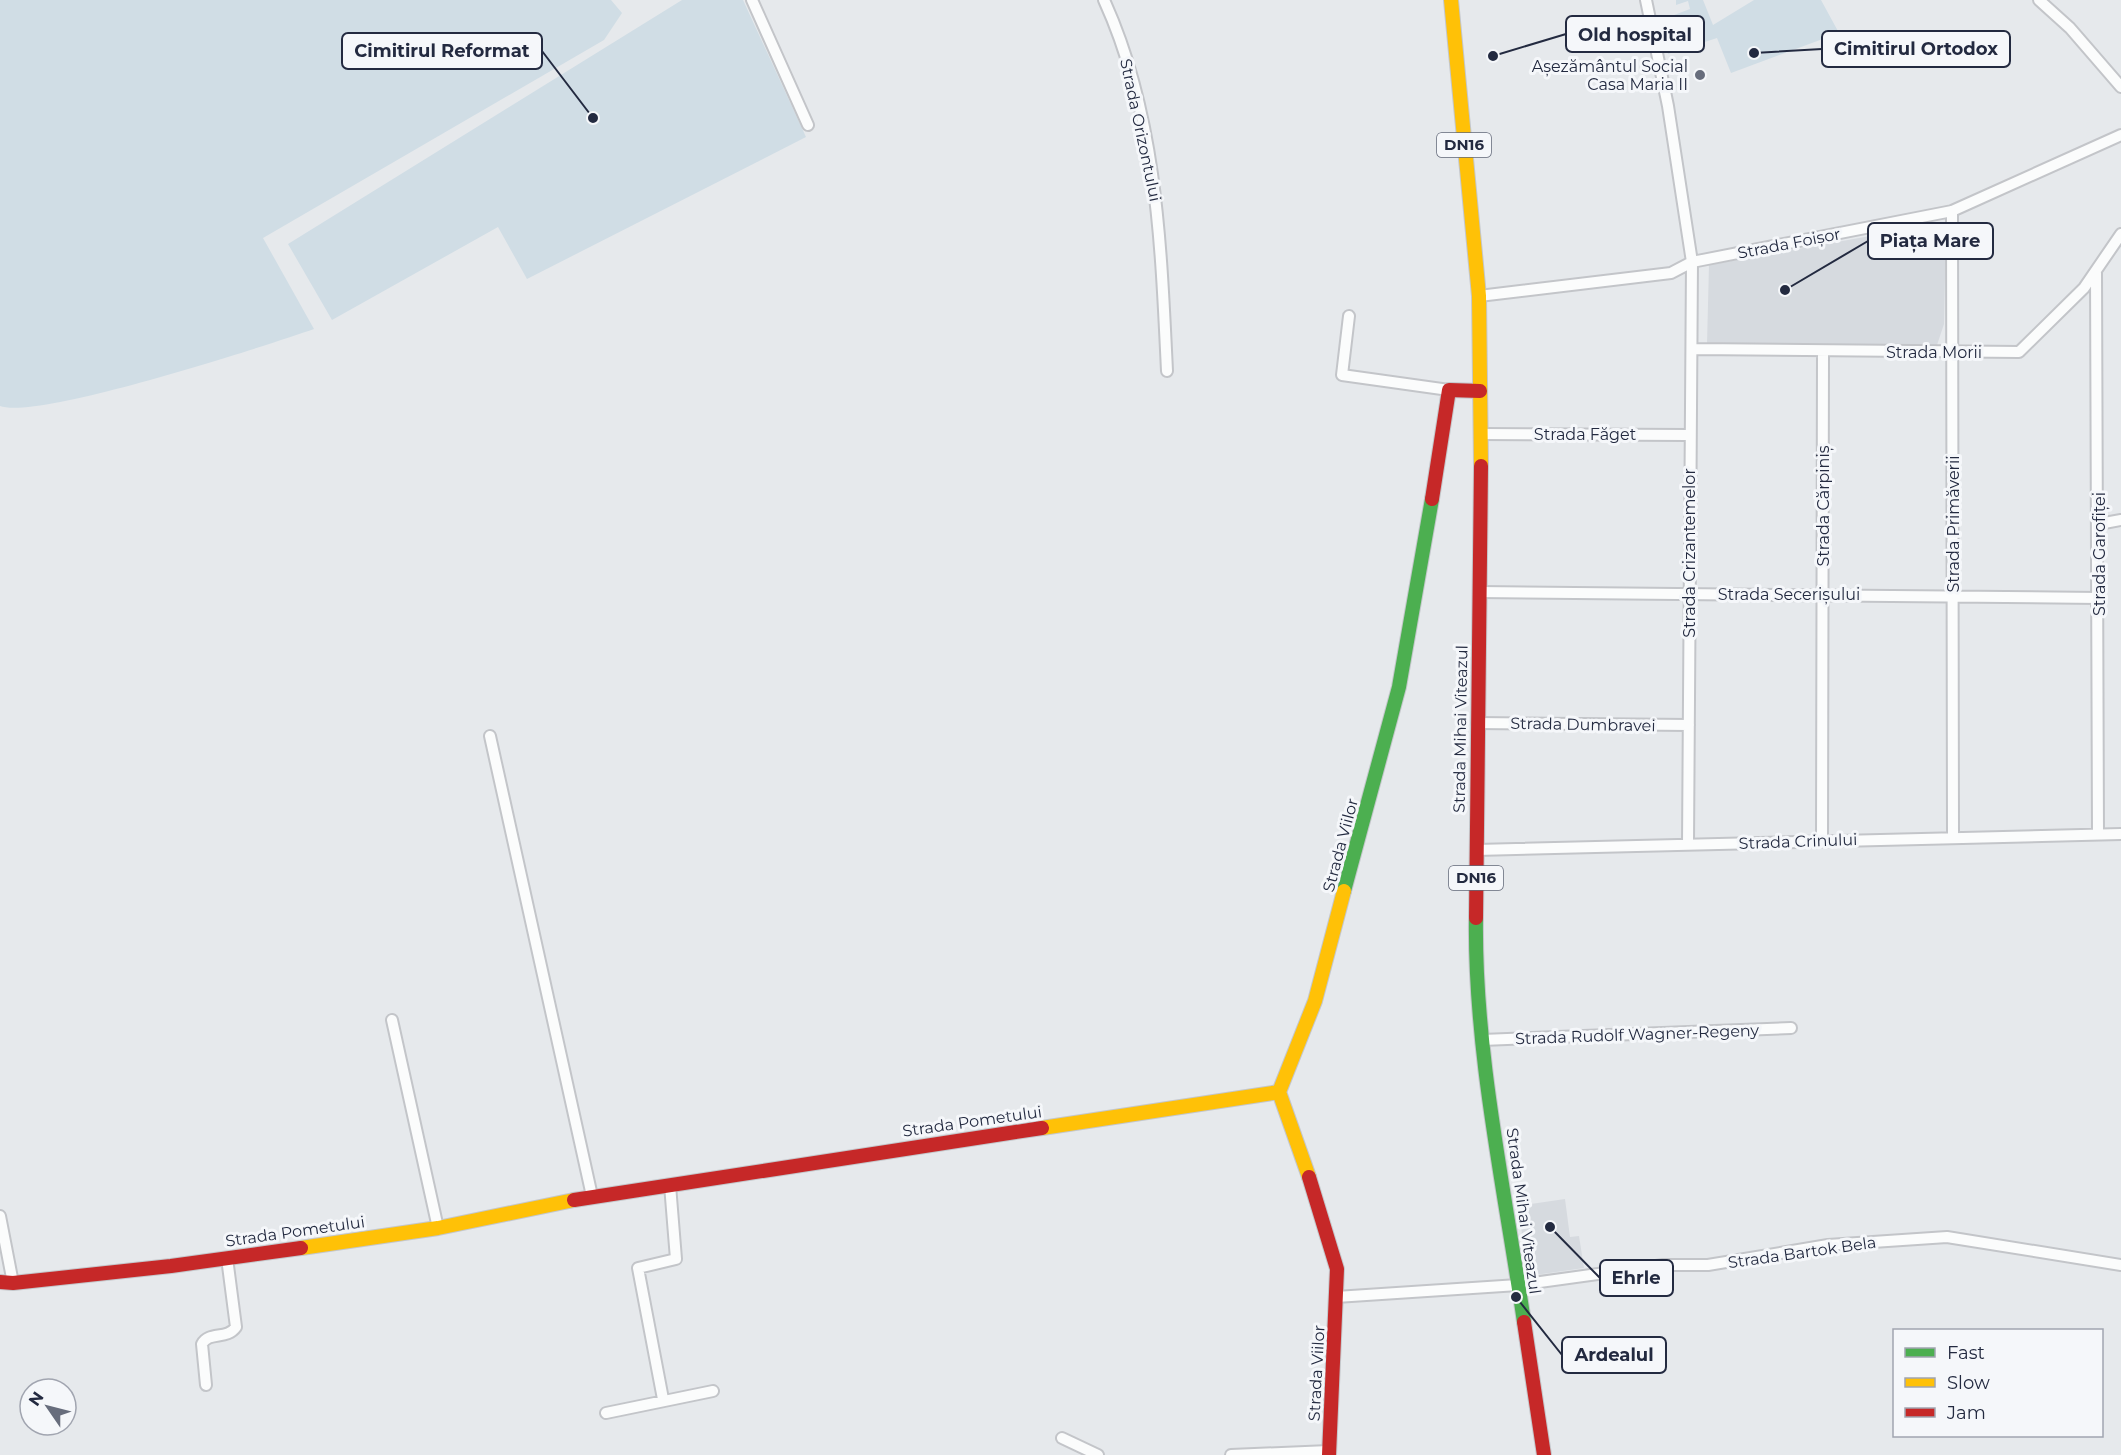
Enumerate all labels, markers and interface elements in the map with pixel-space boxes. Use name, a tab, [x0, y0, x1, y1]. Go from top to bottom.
callout: Old hospital	[1566, 16, 1704, 52]
text: Old hospital	[1578, 24, 1692, 46]
callout: Cimitirul Ortodox	[1822, 31, 2010, 67]
callout: Cimitirul Reformat	[342, 33, 542, 69]
text: Cimitirul Ortodox	[1834, 38, 1998, 60]
text: Cimitirul Reformat	[354, 40, 530, 62]
street label: Strada Orizontului	[1116, 57, 1165, 203]
place label: Așezământul Social Casa Maria II	[1532, 57, 1688, 94]
marker: Așezământul Social Casa Maria II	[1693, 68, 1707, 82]
road number: DN16	[1437, 133, 1491, 157]
callout: Piața Mare	[1868, 223, 1993, 259]
street label: Strada Foișor	[1736, 224, 1842, 264]
text: Piața Mare	[1880, 230, 1980, 253]
street label: Strada Morii	[1886, 343, 1982, 362]
street label: Strada Făget	[1534, 425, 1637, 444]
street label: Strada Cărpiniș	[1814, 445, 1834, 567]
street label: Strada Primăverii	[1944, 456, 1963, 593]
street label: Strada Crizantemelor	[1680, 468, 1699, 638]
street label: Strada Garofiței	[2090, 492, 2110, 616]
street label: Strada Secerișului	[1718, 585, 1860, 605]
street label: Strada Mihai Viteazul	[1450, 645, 1471, 813]
street label: Strada Dumbravei	[1510, 714, 1656, 735]
street label: Strada Viilor	[1319, 796, 1362, 894]
street label: Strada Crinului	[1738, 830, 1858, 853]
road number: DN16	[1449, 866, 1503, 890]
street label: Strada Rudolf Wagner-Regeny	[1515, 1021, 1760, 1048]
street label: Strada Pometului	[901, 1102, 1043, 1141]
street label: Strada Mihai Viteazul	[1502, 1127, 1545, 1295]
street label: Strada Pometului	[224, 1212, 366, 1251]
street label: Strada Bartok Bela	[1727, 1233, 1877, 1272]
callout: Ehrle	[1600, 1260, 1673, 1296]
text: Ehrle	[1612, 1267, 1661, 1289]
street label: Strada Viilor	[1304, 1324, 1329, 1422]
legend	[1893, 1329, 2103, 1437]
callout: Ardealul	[1562, 1337, 1666, 1373]
text: Fast	[1947, 1342, 1985, 1364]
text: Ardealul	[1573, 1344, 1654, 1366]
text: Slow	[1947, 1372, 1990, 1394]
north arrow	[18, 1377, 78, 1437]
text: N	[25, 1388, 48, 1409]
text: Jam	[1946, 1402, 1986, 1424]

